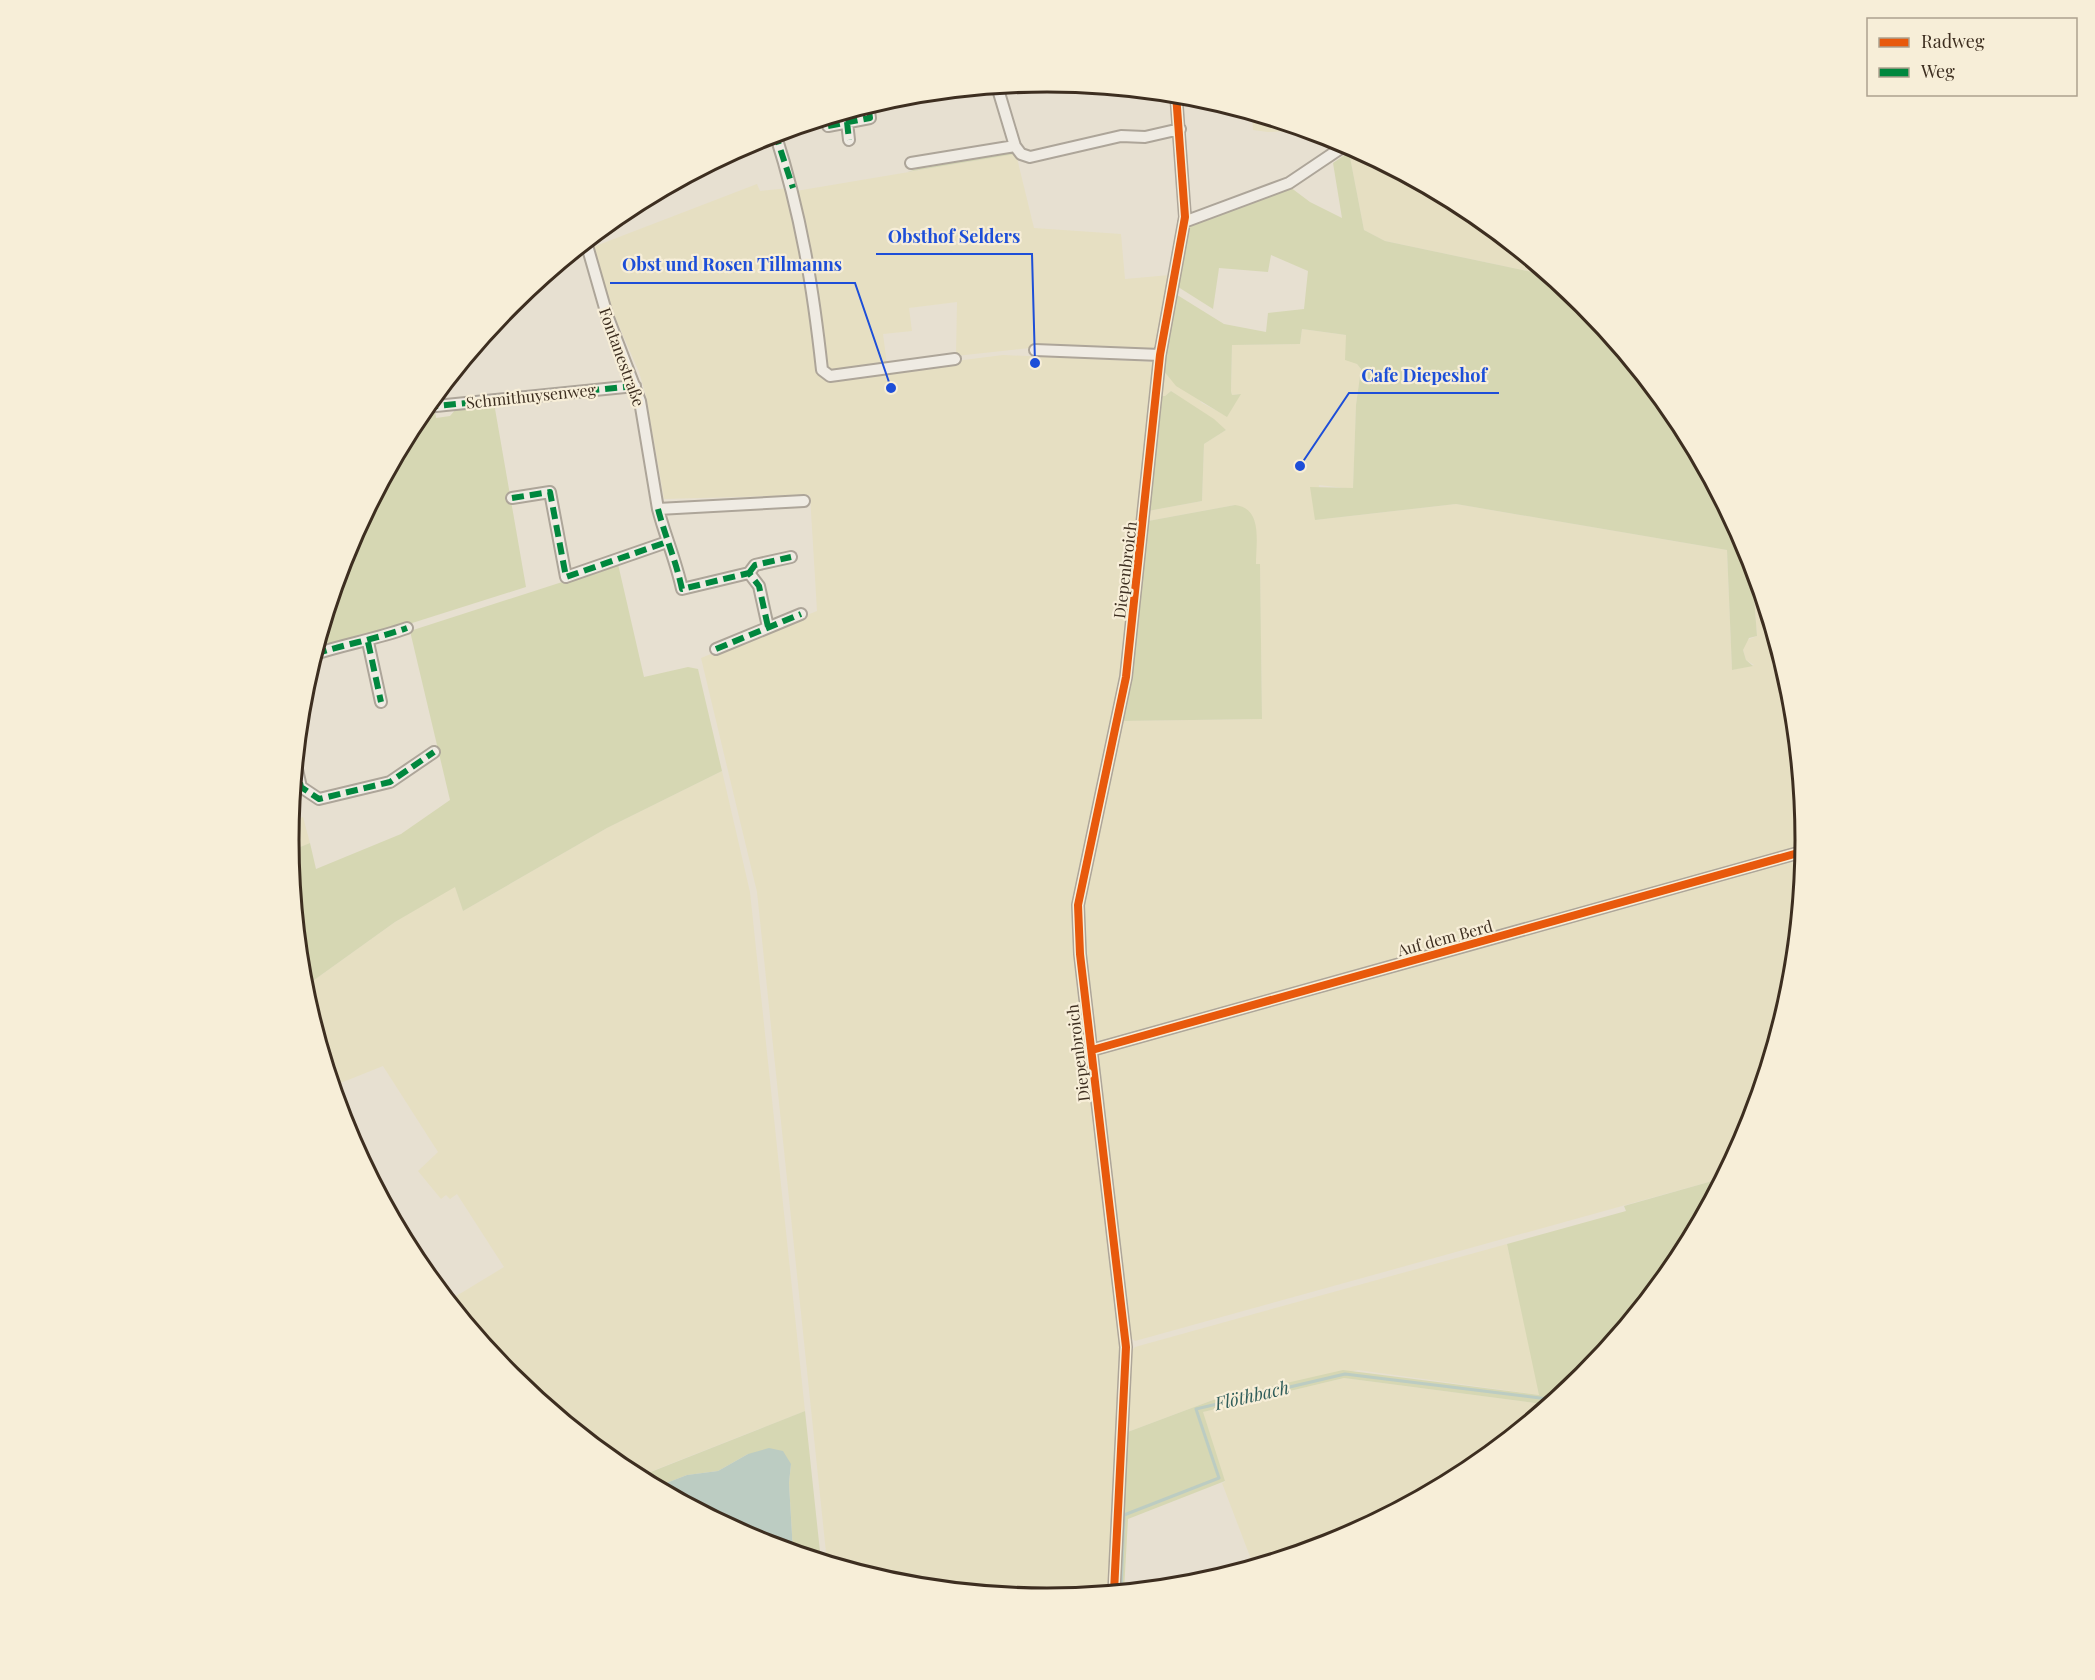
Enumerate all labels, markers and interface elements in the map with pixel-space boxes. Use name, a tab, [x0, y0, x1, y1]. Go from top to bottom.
legend	[1867, 18, 2077, 96]
text: Radweg	[1921, 29, 1985, 53]
text: Weg	[1920, 59, 1955, 83]
callout: Obsthof Selders	[876, 218, 1032, 254]
text: Obsthof Selders	[888, 224, 1020, 248]
callout: Obst und Rosen Tillmanns	[610, 247, 855, 283]
text: Obst und Rosen Tillmanns	[622, 252, 842, 276]
street label: Fontanestraße	[595, 305, 650, 409]
callout: Cafe Diepeshof	[1349, 357, 1499, 393]
text: Cafe Diepeshof	[1361, 363, 1488, 387]
street label: Schmithuysenweg	[465, 378, 597, 413]
street label: Diepenbroich	[1108, 520, 1141, 620]
street label: Auf dem Berd	[1394, 915, 1495, 961]
street label: Diepenbroich	[1061, 1003, 1094, 1103]
water label: Flöthbach	[1211, 1375, 1291, 1415]

